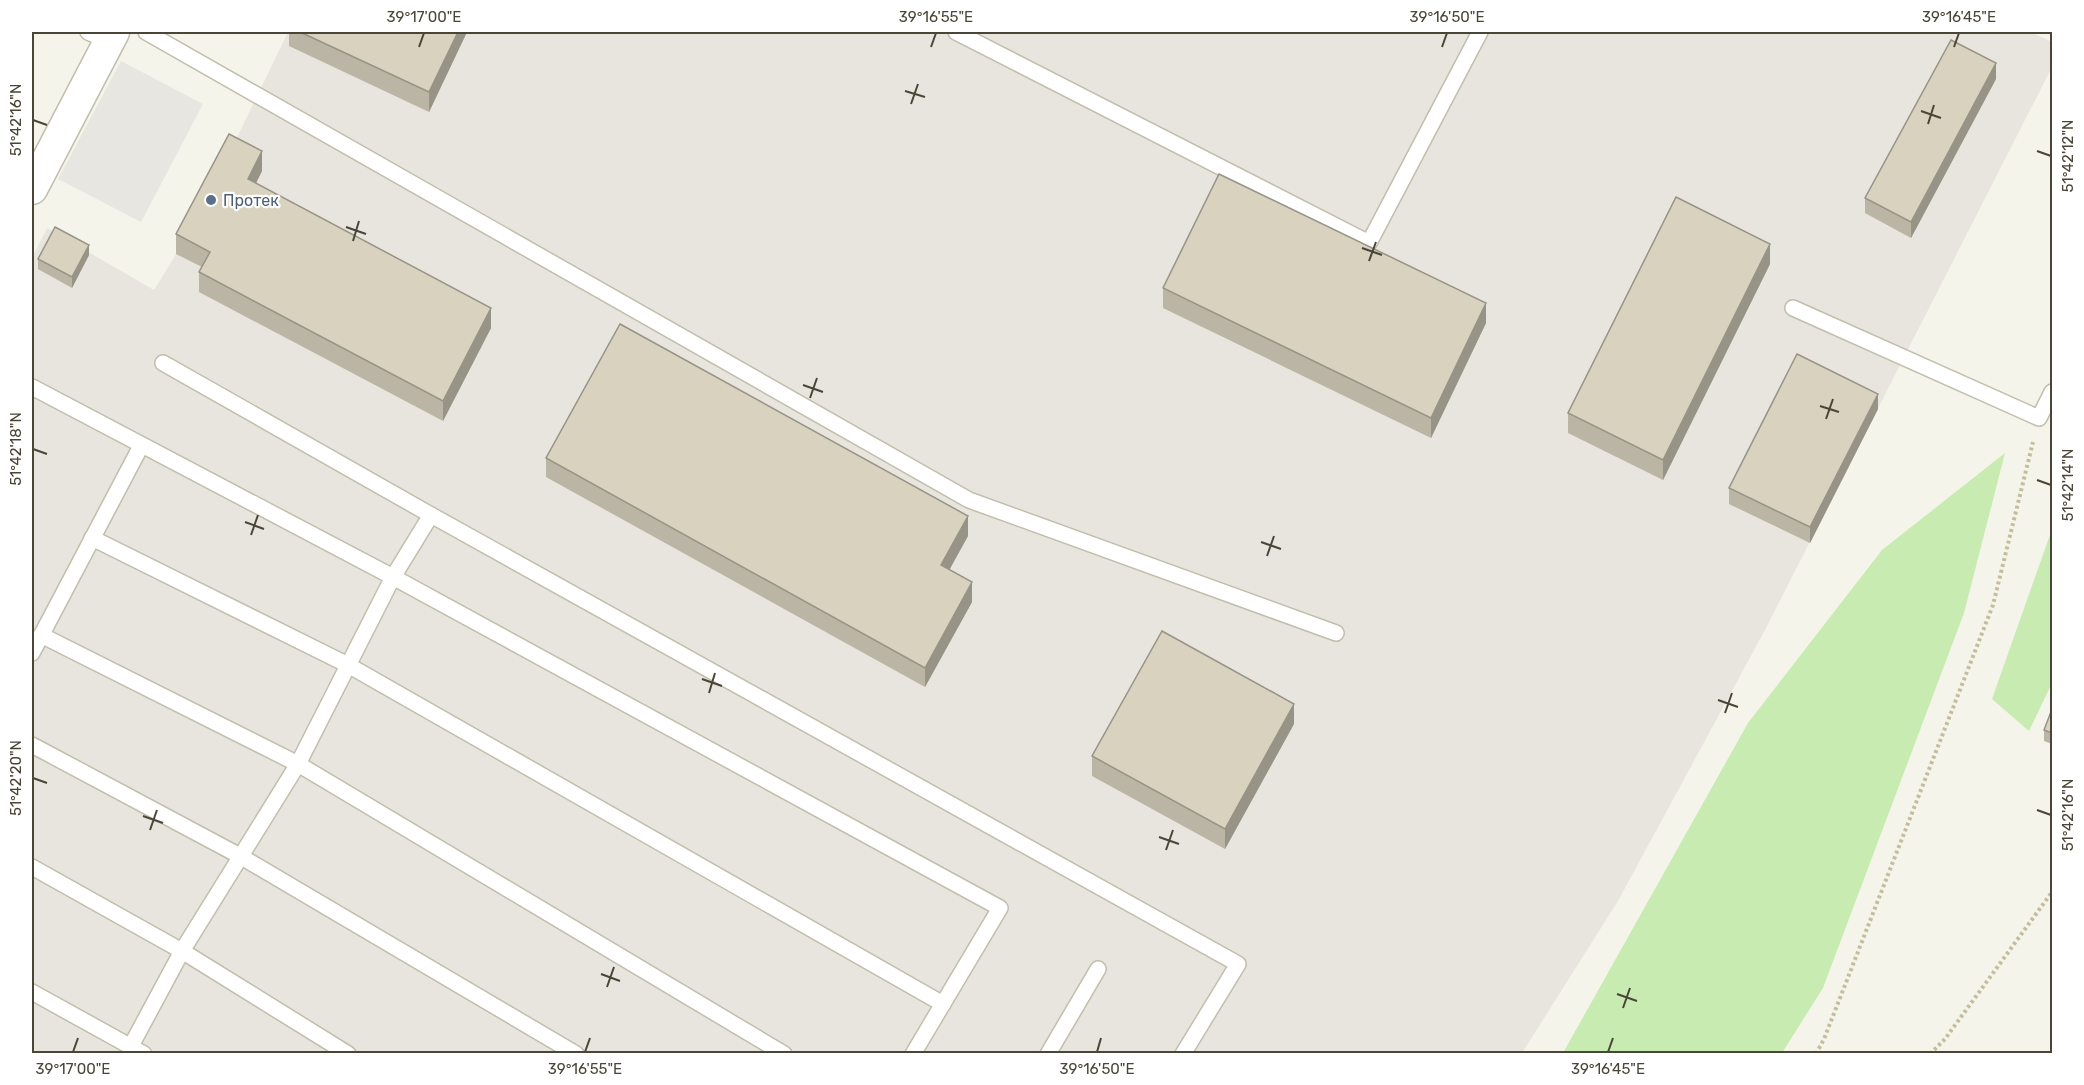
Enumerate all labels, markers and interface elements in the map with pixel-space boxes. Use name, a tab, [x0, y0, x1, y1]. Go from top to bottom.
text: 39°17'00"E	[387, 8, 461, 26]
text: 39°16'55"E	[899, 8, 973, 26]
text: 39°16'50"E	[1409, 8, 1485, 26]
text: 39°16'45"E	[1922, 8, 1996, 26]
text: 51°42'16"N	[7, 84, 25, 156]
text: 51°42'12"N	[2059, 120, 2077, 192]
place label: Протек	[223, 191, 279, 210]
marker: Протек	[204, 193, 218, 207]
text: 51°42'18"N	[7, 412, 25, 486]
text: 51°42'14"N	[2059, 448, 2077, 522]
text: 51°42'20"N	[7, 740, 25, 816]
text: 51°42'16"N	[2059, 779, 2077, 851]
text: 39°17'00"E	[36, 1060, 110, 1078]
text: 39°16'55"E	[548, 1060, 622, 1078]
text: 39°16'50"E	[1059, 1060, 1135, 1078]
text: 39°16'45"E	[1571, 1060, 1645, 1078]

